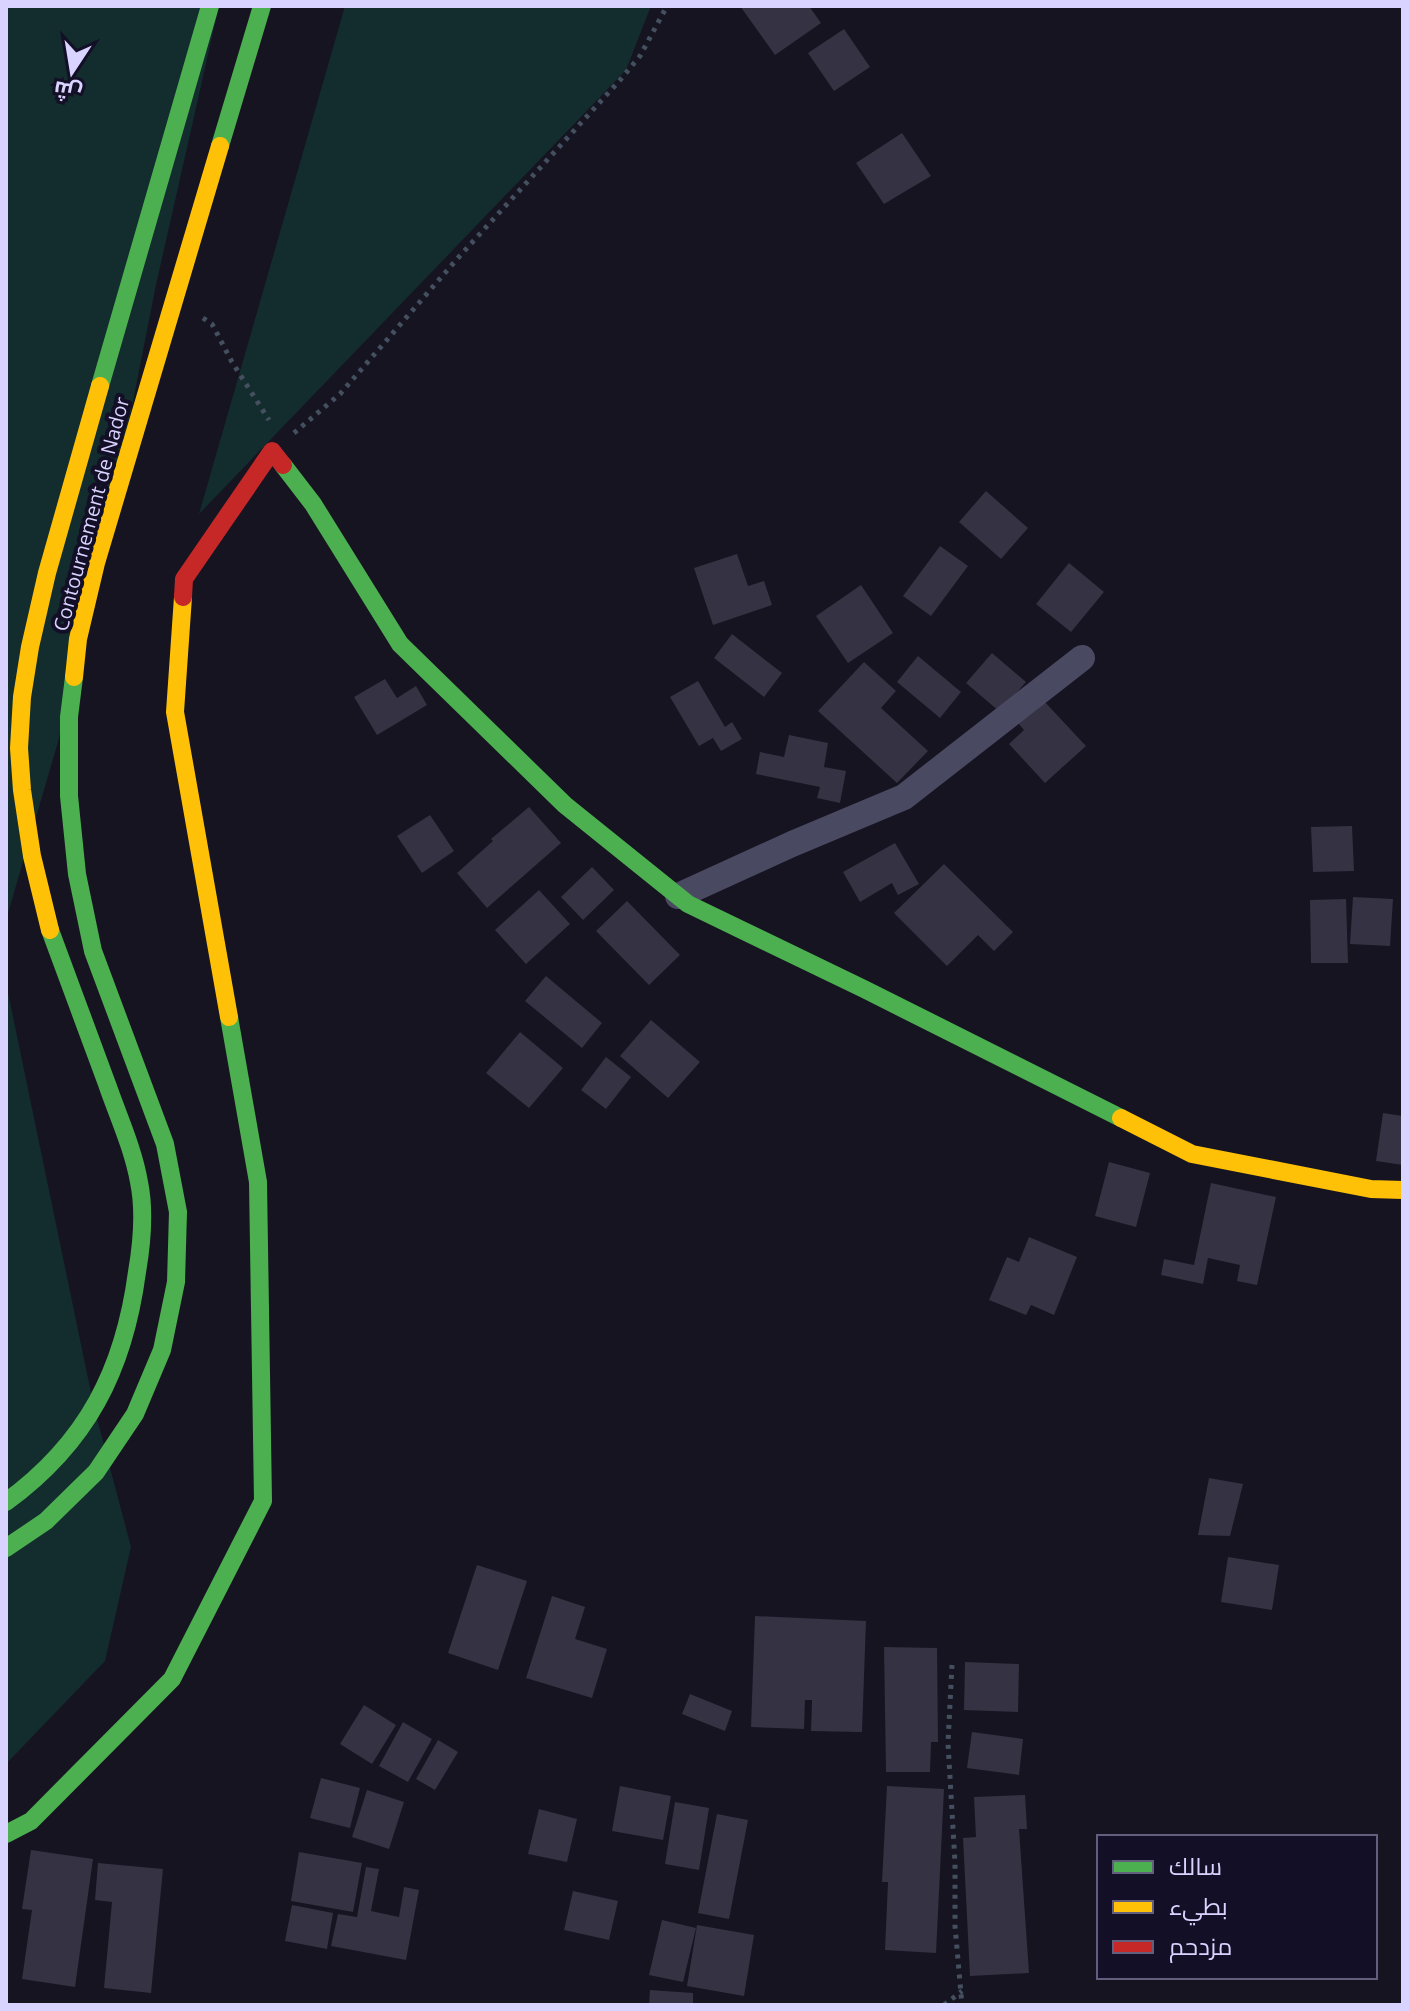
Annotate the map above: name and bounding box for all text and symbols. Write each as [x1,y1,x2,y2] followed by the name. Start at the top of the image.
[32,32,112,112] north arrow
[51,75,85,110] text: ش
[47,394,135,634] street label: Contournement de Nador
[1097,1835,1377,1979] legend
[1169,1849,1222,1882] text: سالك
[1169,1889,1228,1926] text: بطيء
[1169,1929,1232,1963] text: مزدحم

